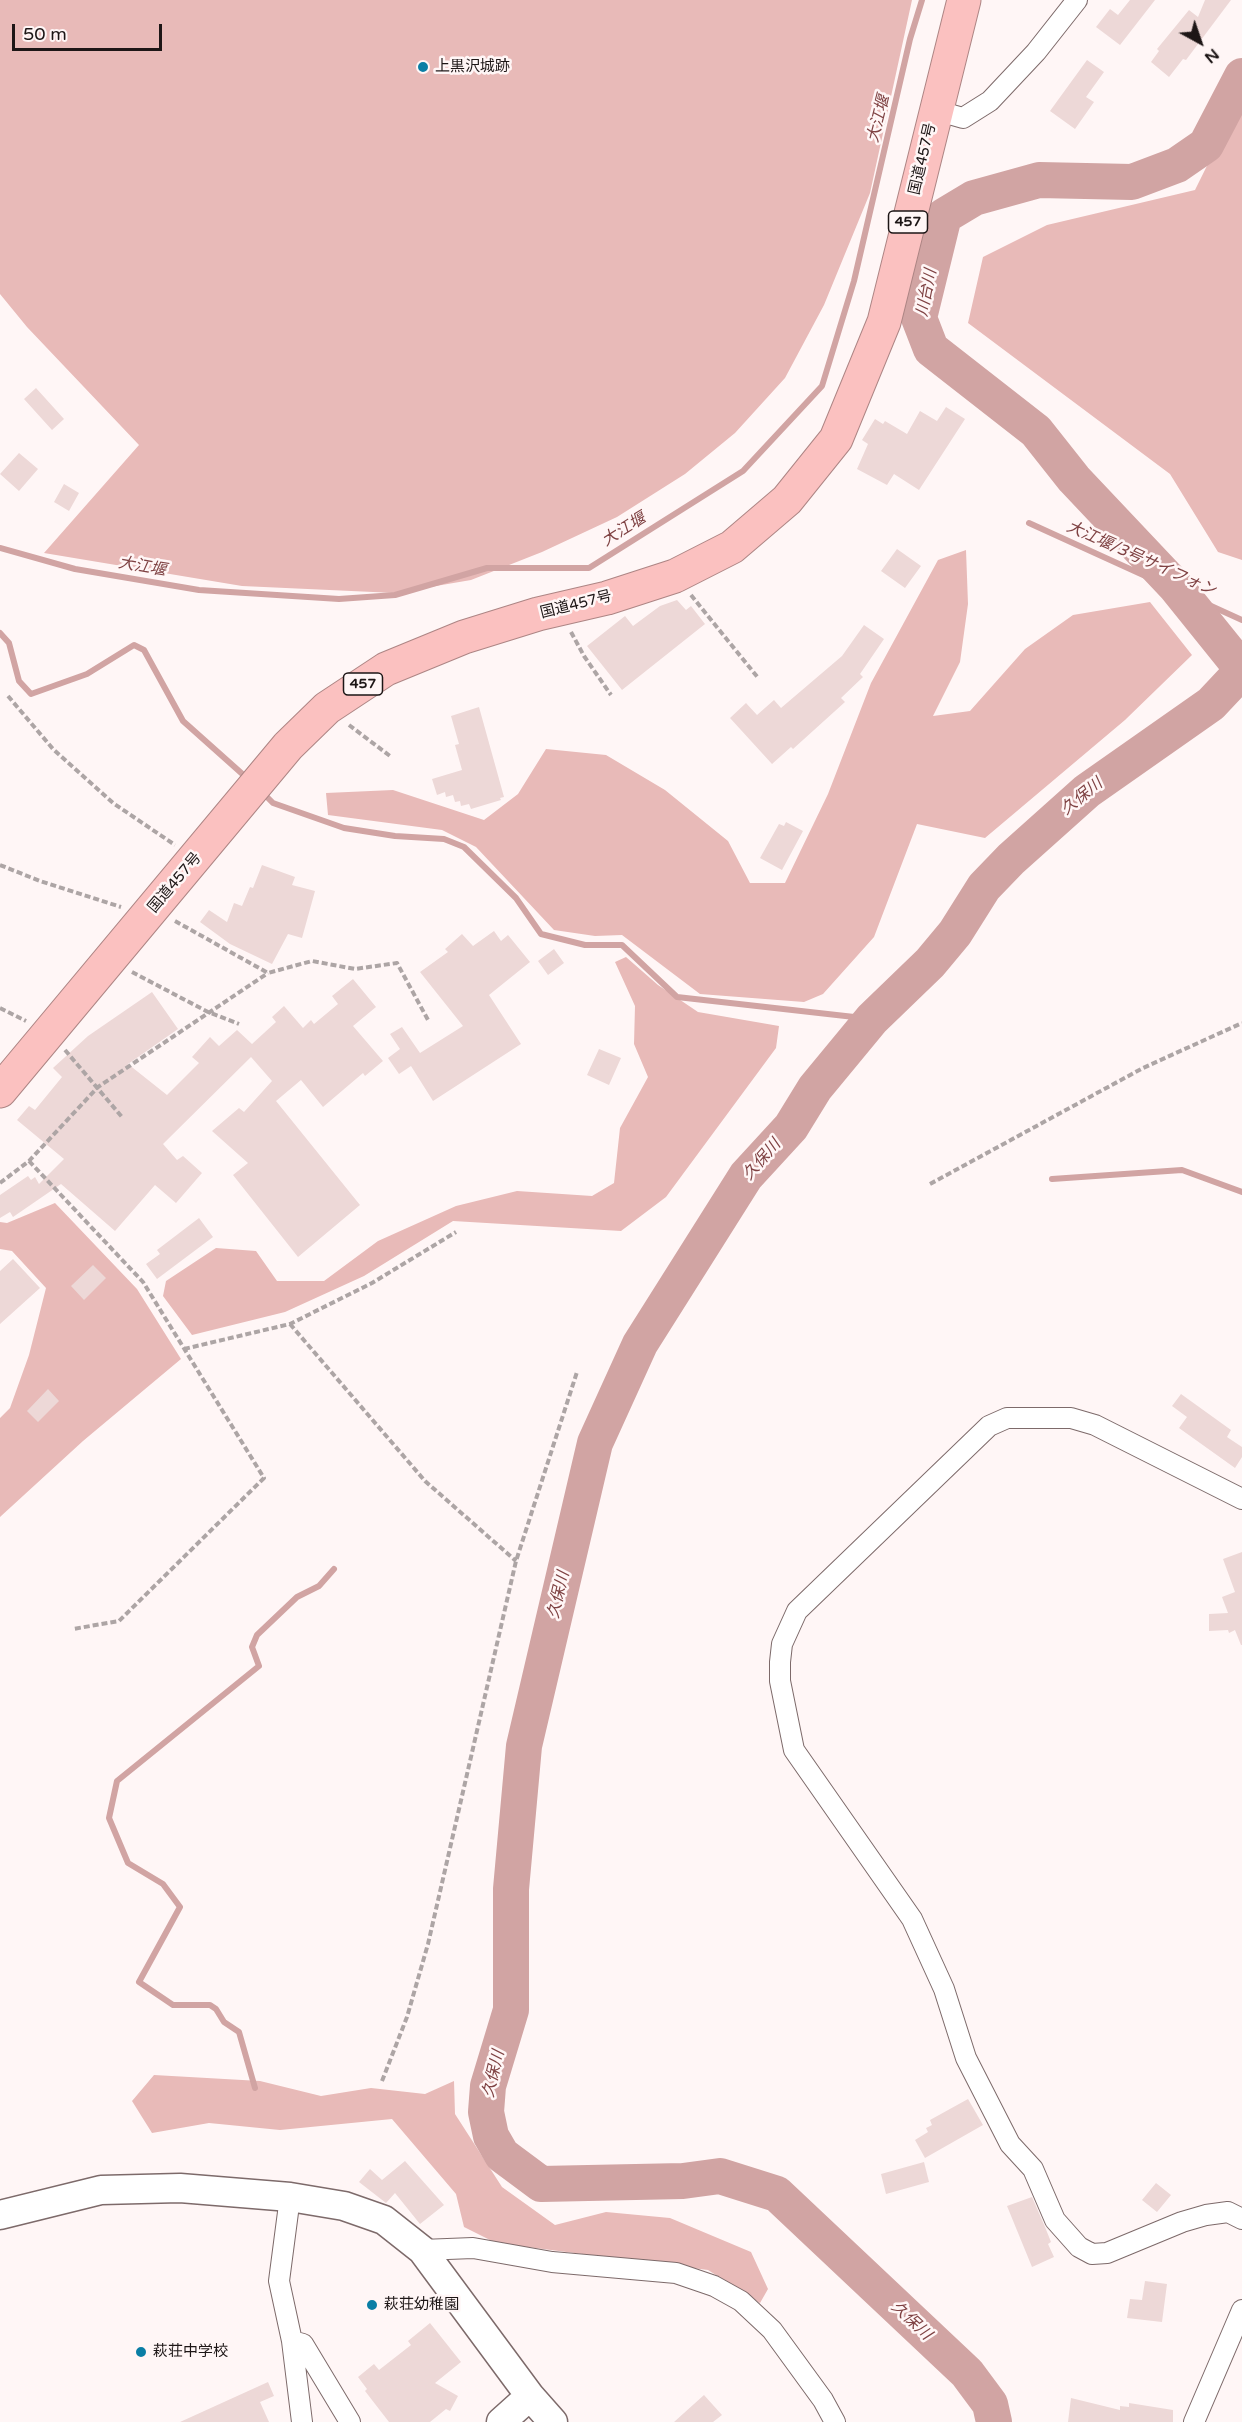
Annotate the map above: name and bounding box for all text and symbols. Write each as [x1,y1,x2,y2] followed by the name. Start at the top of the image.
[15,12,165,50] scale bar
[1170,12,1230,72] north arrow
[23,23,67,45] text: 50 m
[1200,44,1223,68] text: N
[435,58,510,76] place label: 上黒沢城跡
[416,60,430,74] marker: 上黒沢城跡
[864,93,894,145] water label: 大江堰
[906,121,940,197] street label: 国道457号
[888,211,928,233] road number: 457
[913,268,941,318] water label: 川台川
[599,509,649,551] water label: 大江堰
[1063,517,1219,601] water label: 大江堰/3号サイフォン
[117,553,167,581] water label: 大江堰
[538,587,614,623] street label: 国道457号
[344,673,382,695] road number: 457
[1057,774,1107,820] water label: 久保川
[145,849,205,917] street label: 国道457号
[739,1136,785,1184] water label: 久保川
[544,1569,574,1621] water label: 久保川
[479,2048,509,2100] water label: 久保川
[384,2296,459,2314] place label: 萩荘幼稚園
[365,2298,379,2312] marker: 萩荘幼稚園
[887,2298,935,2344] water label: 久保川
[153,2343,228,2361] place label: 萩荘中学校
[134,2345,148,2359] marker: 萩荘中学校

